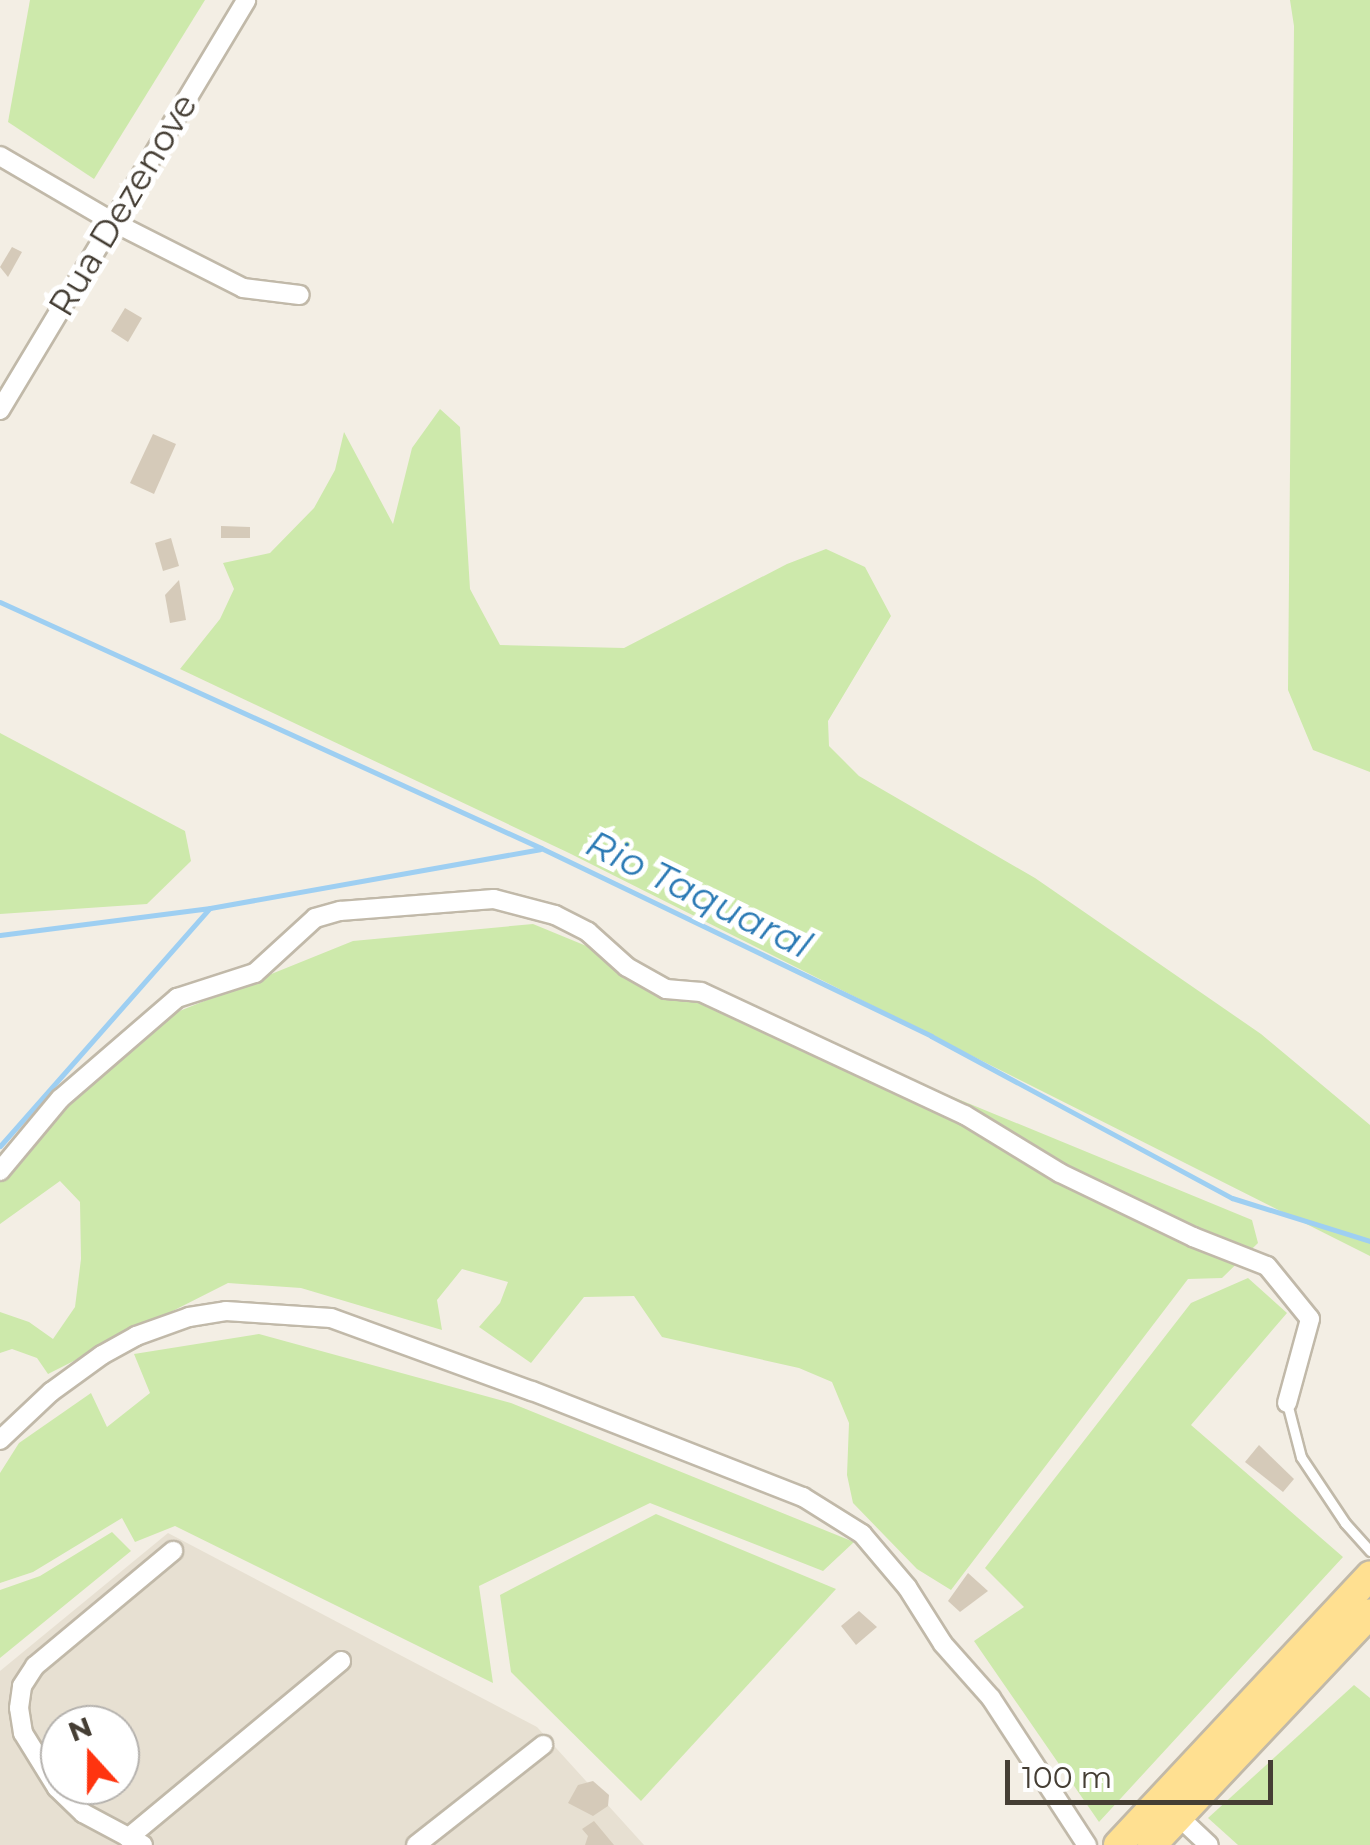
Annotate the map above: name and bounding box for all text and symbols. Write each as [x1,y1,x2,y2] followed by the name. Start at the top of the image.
[40,86,206,324] street label: Rua Dezenove
[579,820,819,968] water label: Rio Taquaral
[40,1705,140,1805] north arrow
[63,1709,97,1749] text: N
[1010,1740,1278,1802] scale bar
[1022,1759,1112,1796] text: 100 m

